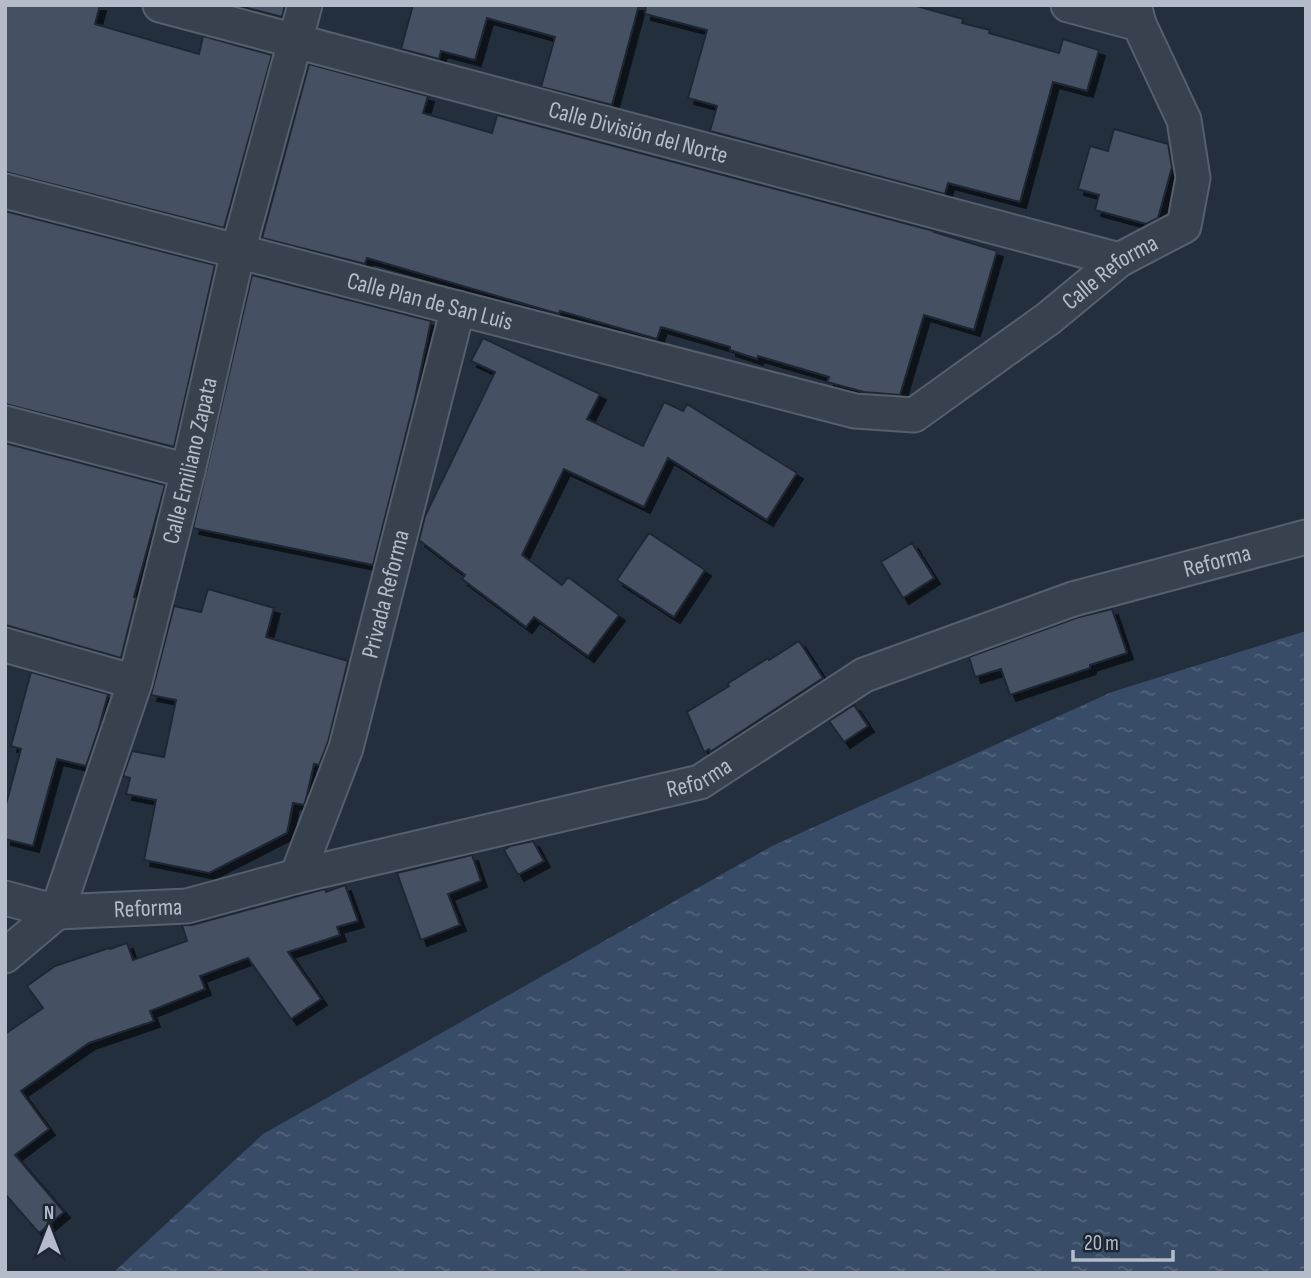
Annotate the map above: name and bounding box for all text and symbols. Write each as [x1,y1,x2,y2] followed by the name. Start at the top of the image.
[545,95,731,170] street label: Calle División del Norte
[1056,228,1163,316] street label: Calle Reforma
[344,266,516,337] street label: Calle Plan de San Luis
[156,375,224,547] street label: Calle Emiliano Zapata
[355,527,416,661] street label: Privada Reforma
[1180,538,1254,584] street label: Reforma
[664,751,737,804] street label: Reforma
[113,892,183,924] street label: Reforma
[14,1194,84,1264] north arrow
[44,1202,54,1225] text: N
[1073,1218,1173,1262] scale bar
[1084,1231,1119,1256] text: 20 m

